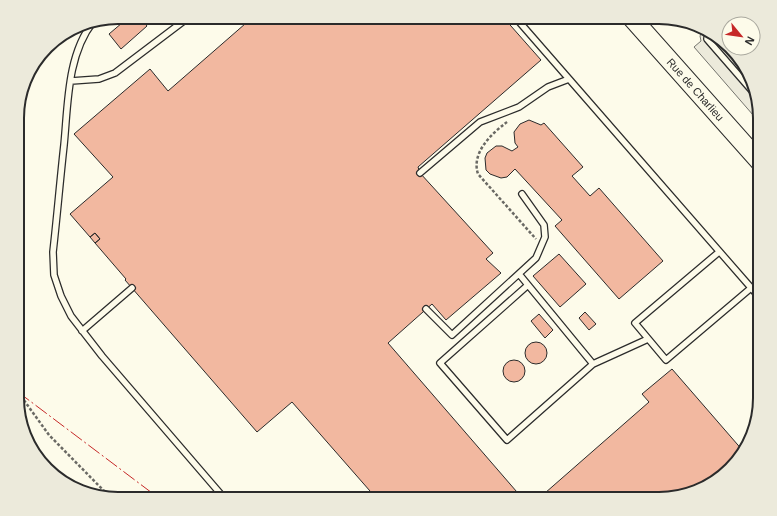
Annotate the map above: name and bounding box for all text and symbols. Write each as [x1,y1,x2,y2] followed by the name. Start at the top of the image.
[721,16,761,56] north arrow
[743,34,757,47] text: N
[665,56,726,123] street label: Rue de Charlieu

